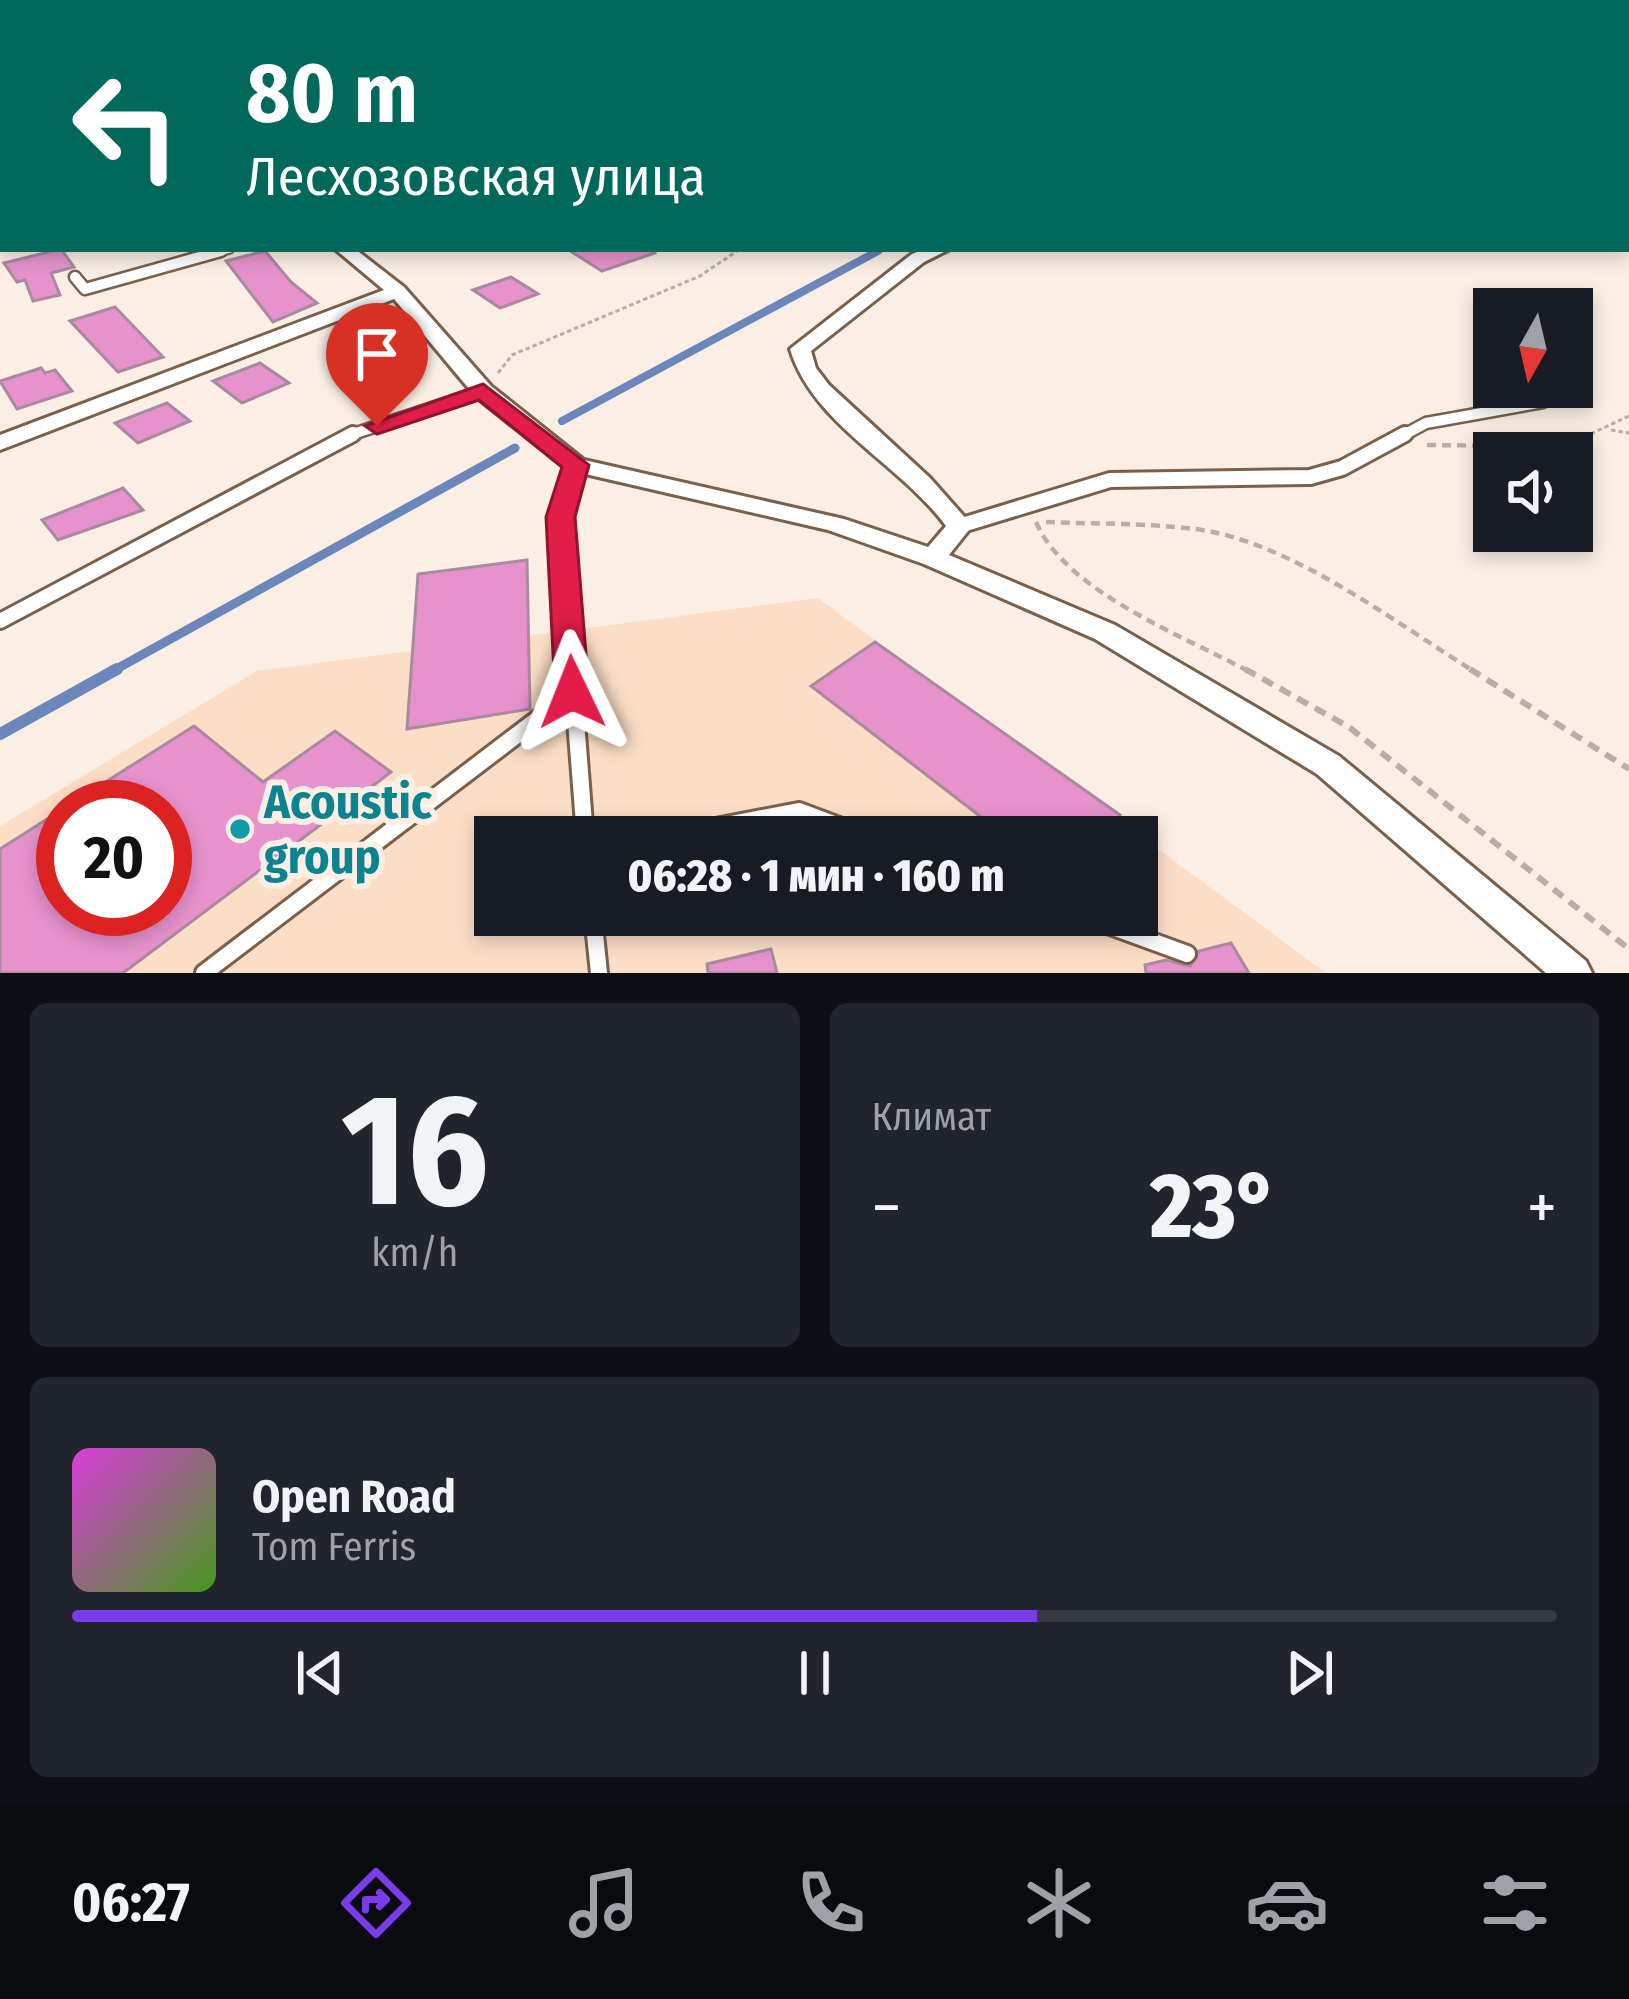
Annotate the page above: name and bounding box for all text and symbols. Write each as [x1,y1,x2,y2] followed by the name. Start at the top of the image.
[246,43,418,144] text: 80 m
[48,48,204,204] icon: left
[246,145,706,209] text: Лесхозовская улица
[1473,288,1593,408] north arrow
[1473,288,1593,552] map controls
[326,303,428,426] pin
[344,321,410,387] icon: arrive
[1473,432,1593,552] button: sound
[509,629,635,755] position arrow
[263,773,432,886] place label: Acoustic group
[36,780,192,936] speed limit sign: 20
[227,816,253,842] marker: Acoustic group
[628,849,1004,903] text: 06:28 · 1 мин · 160 m
[341,1058,489,1245] text: 16
[872,1094,991,1140] text: Климат
[1150,1153,1278,1261] text: 23°
[872,1168,901,1247] text: −
[1527,1168,1557,1247] text: +
[371,1230,458,1276] text: km/h
[252,1470,456,1524] text: Open Road
[252,1524,416,1570] text: Tom Ferris
[287,1640,353,1706] icon: previous
[782,1640,848,1706] icon: pause
[1277,1640,1343,1706] icon: next
[334,1861,418,1945] icon: directions
[562,1861,646,1945] icon: music
[789,1861,873,1945] icon: phone
[1017,1861,1101,1945] icon: climate
[1245,1861,1329,1945] icon: car
[1473,1861,1557,1945] icon: filters
[72,1871,190,1935] text: 06:27

